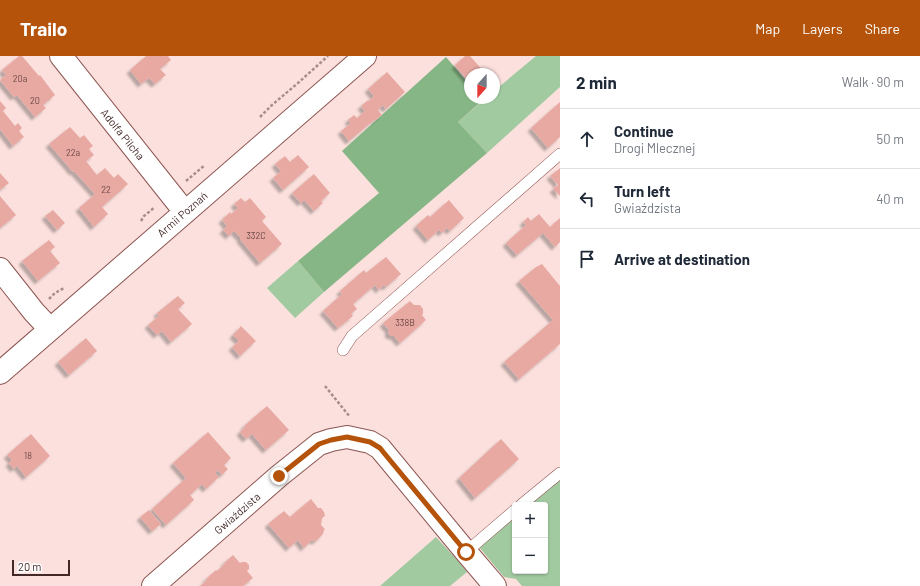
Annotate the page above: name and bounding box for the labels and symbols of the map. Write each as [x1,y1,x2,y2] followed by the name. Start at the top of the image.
[464,68,500,104] north arrow
[13,73,27,84] house number: 20a
[30,95,40,106] house number: 20
[99,106,147,162] street label: Adolfa Pilcha
[66,147,80,158] house number: 22a
[101,184,111,195] house number: 22
[154,189,210,239] street label: Armii Poznań
[246,230,266,241] house number: 332C
[395,317,415,328] house number: 338B
[24,450,32,461] house number: 18
[270,467,288,485] route end
[211,490,263,536] street label: Gwiaździsta
[457,543,475,561] route start
[12,558,70,577] scale bar

